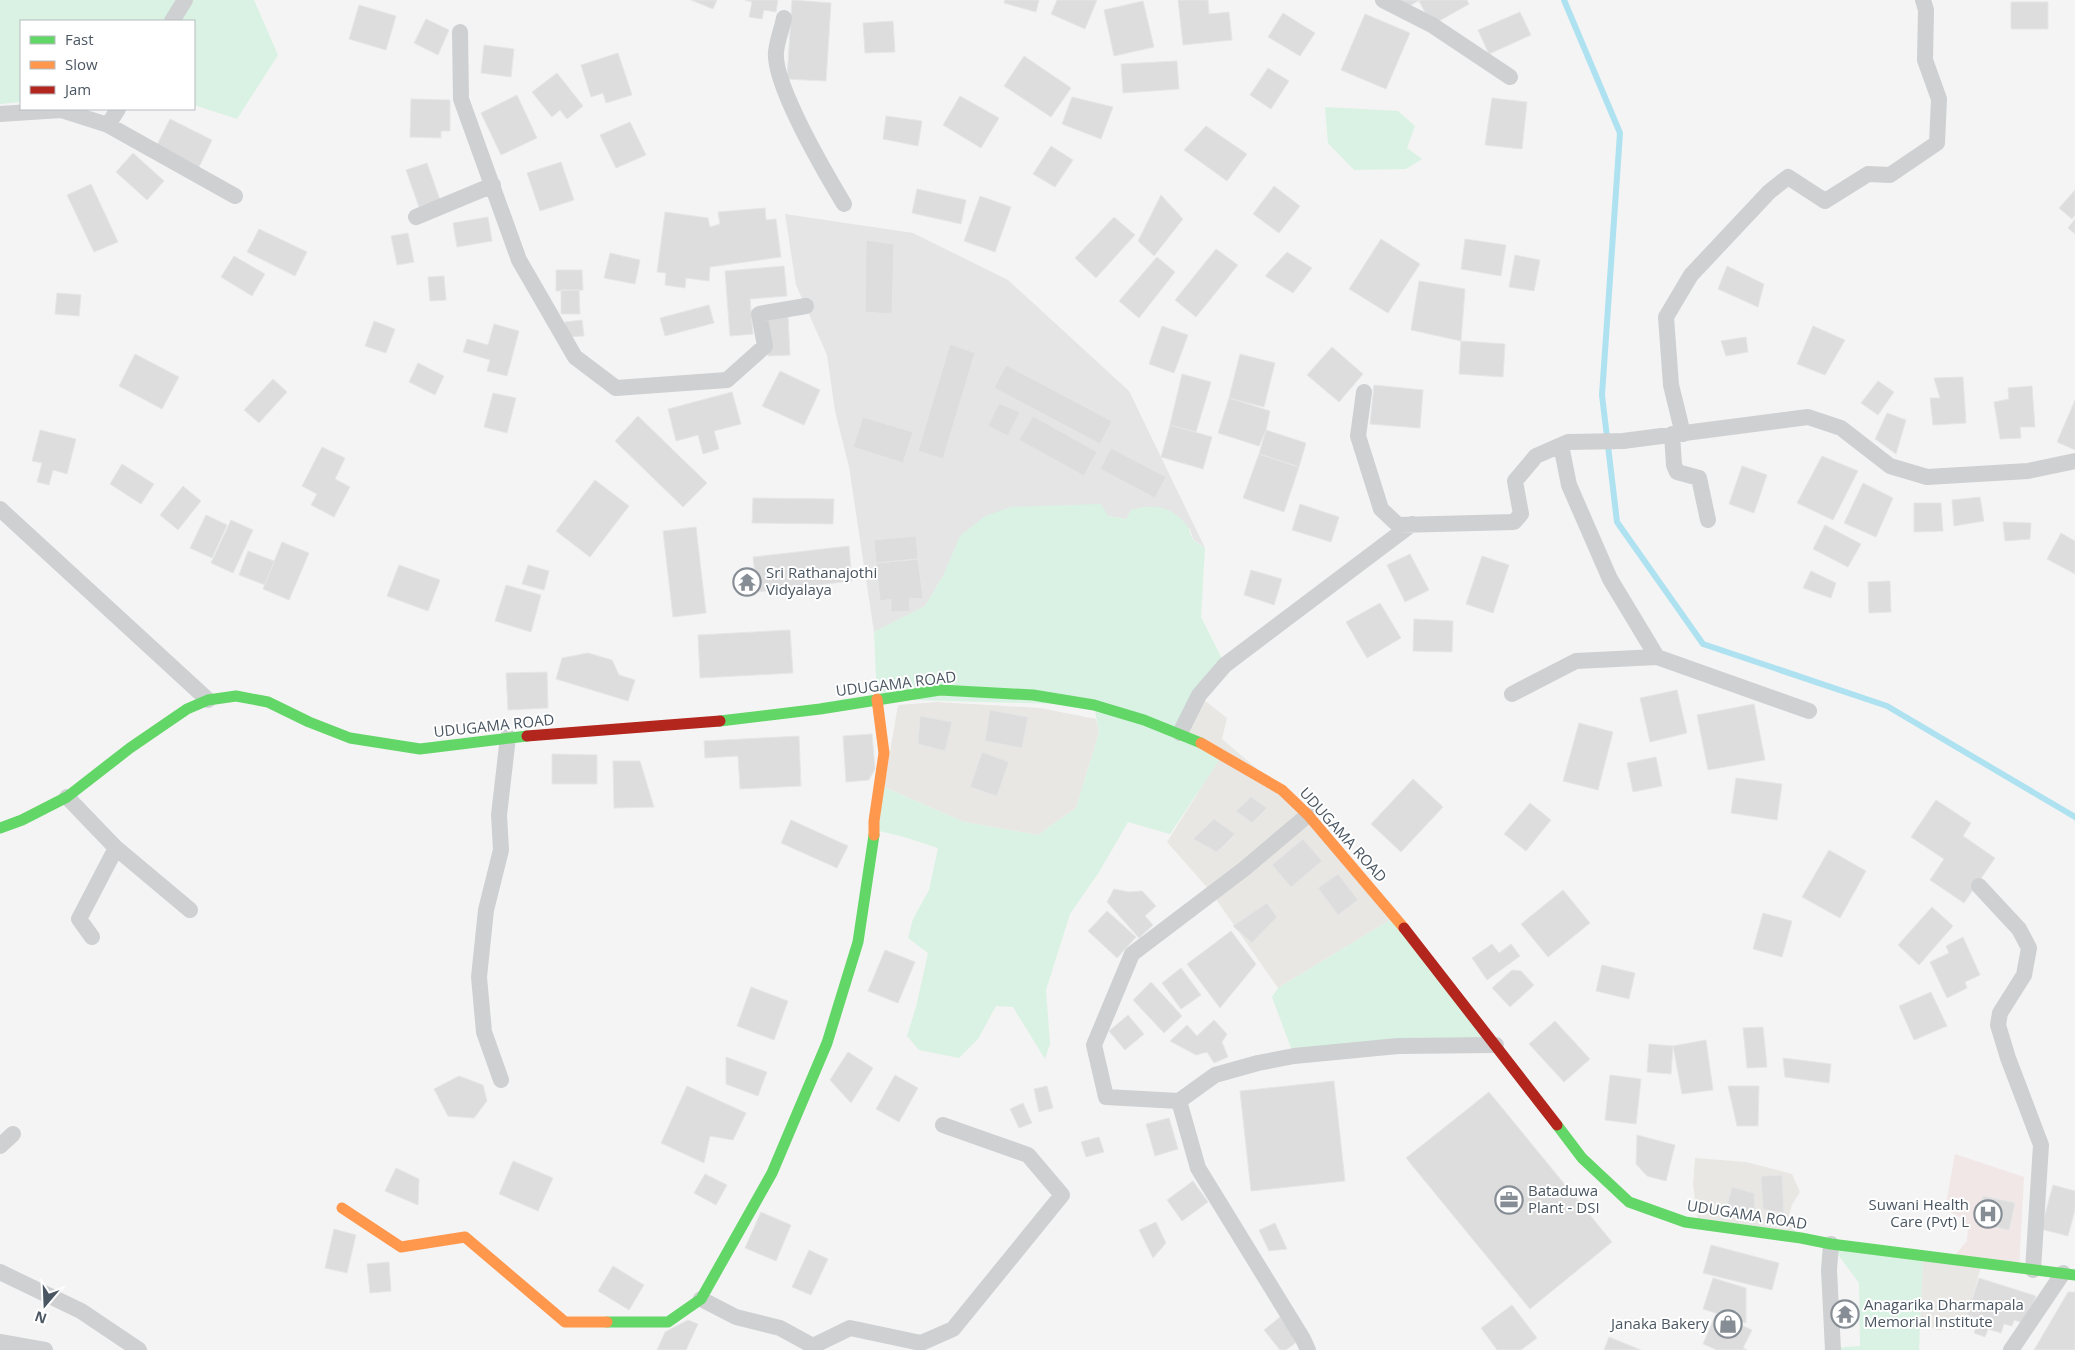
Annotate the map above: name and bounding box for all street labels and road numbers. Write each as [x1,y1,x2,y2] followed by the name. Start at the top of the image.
[834,666,957,700] street label: UDUGAMA ROAD
[433,709,555,741] street label: UDUGAMA ROAD
[1296,783,1392,886] street label: UDUGAMA ROAD
[1686,1195,1809,1233] street label: UDUGAMA ROAD

